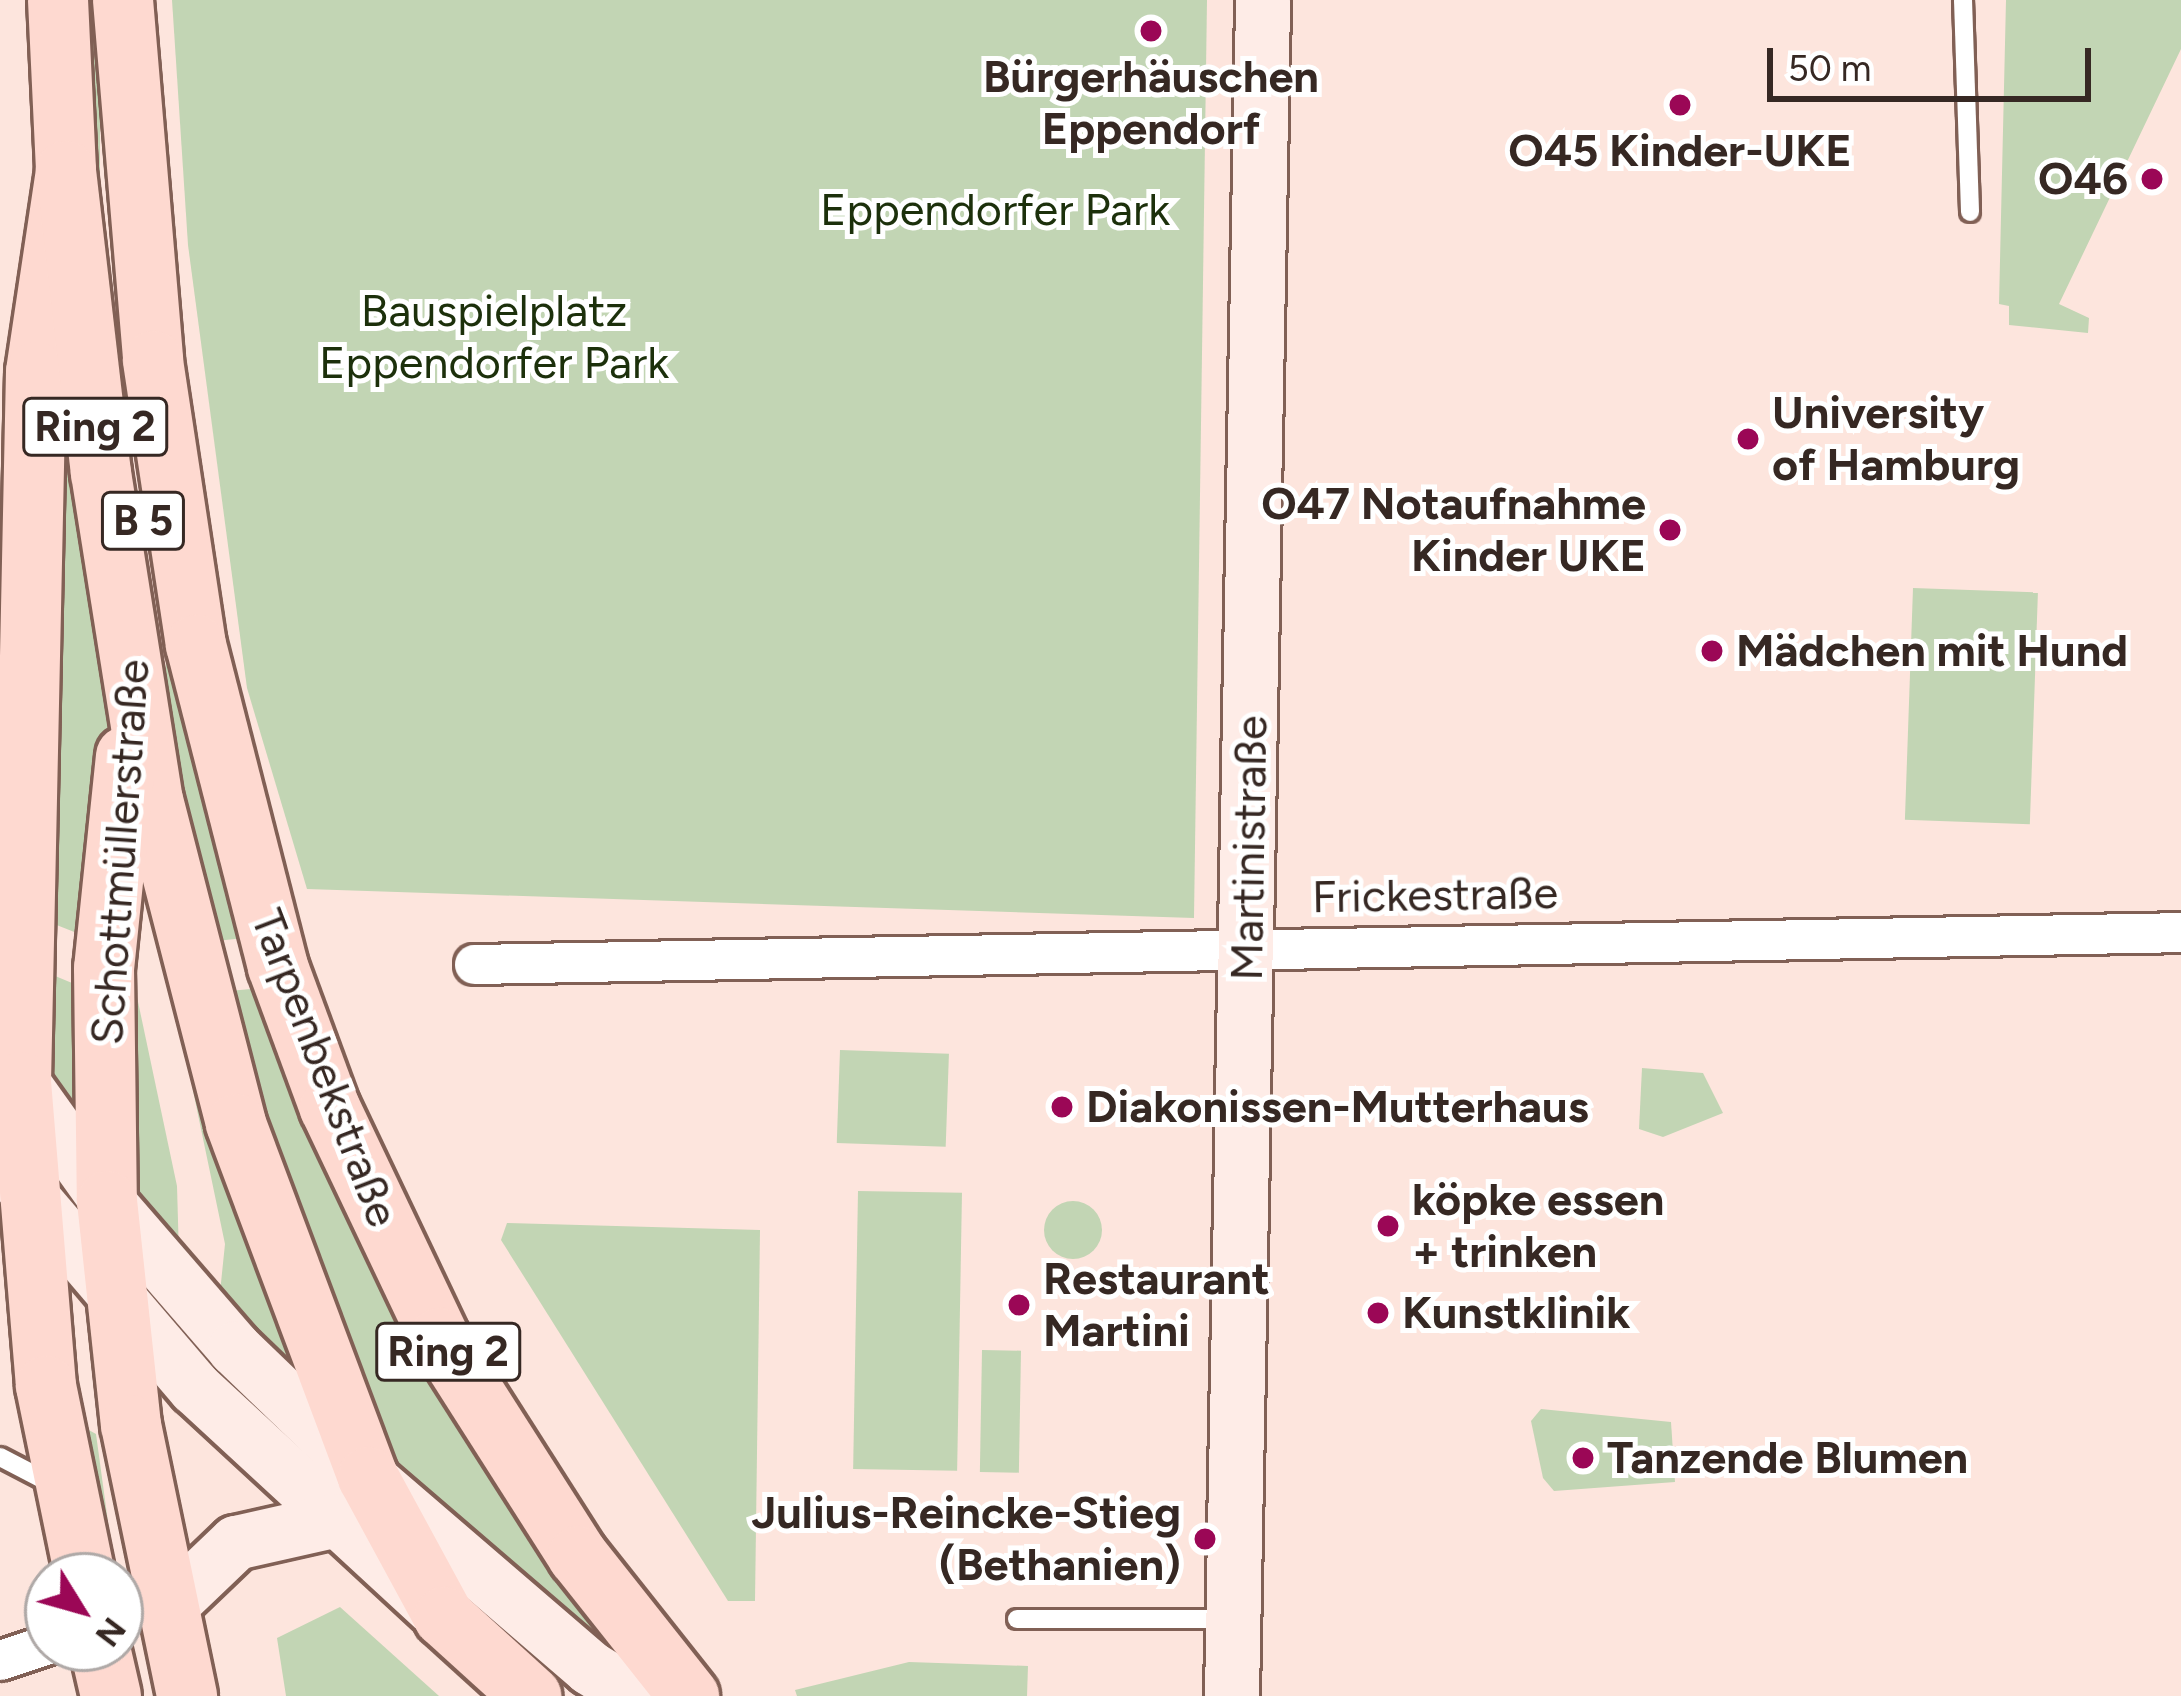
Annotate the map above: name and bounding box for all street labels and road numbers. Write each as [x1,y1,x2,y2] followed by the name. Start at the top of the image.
[20,391,170,463] road number: Ring 2
[98,485,188,557] road number: B 5
[80,657,160,1047] street label: Schottmüllerstraße
[1220,715,1278,981] street label: Martinistraße
[1312,866,1558,924] street label: Frickestraße
[240,902,410,1234] street label: Tarpenbekstraße
[373,1316,523,1388] road number: Ring 2

